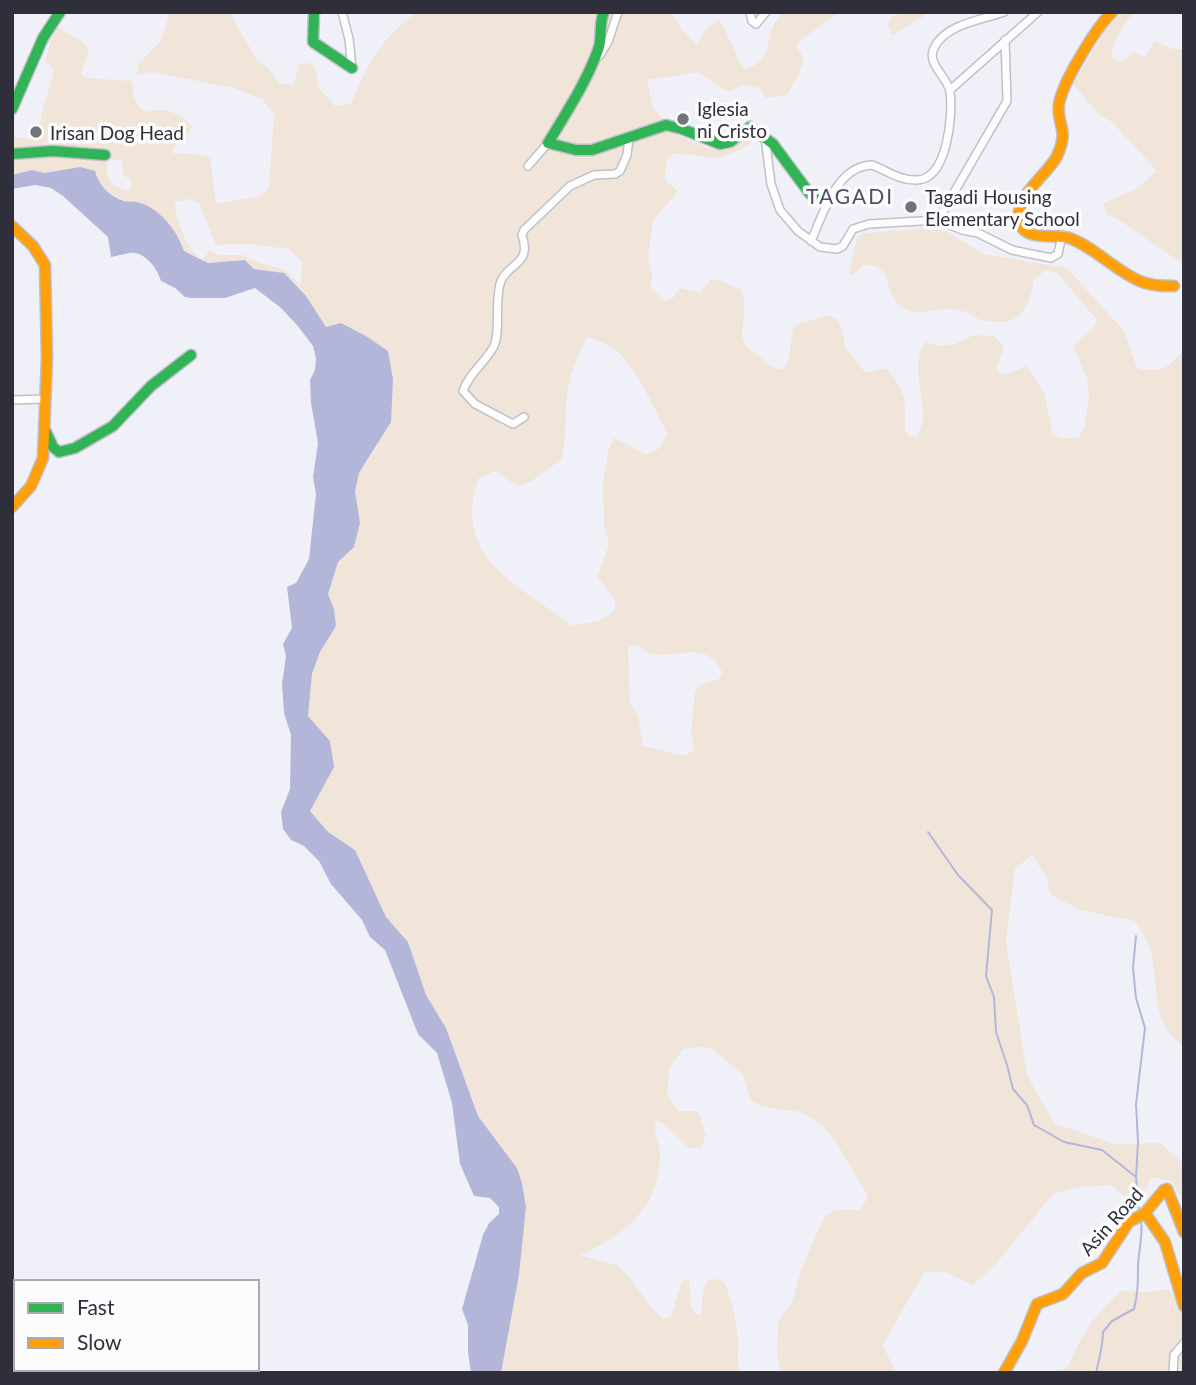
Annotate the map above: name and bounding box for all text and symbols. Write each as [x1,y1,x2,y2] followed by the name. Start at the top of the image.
[697,97,767,142] place label: Iglesia ni Cristo
[675,111,691,127] marker: Iglesia ni Cristo
[50,121,184,144] place label: Irisan Dog Head
[28,124,44,140] marker: Irisan Dog Head
[806,183,894,208] district label: TAGADI
[925,185,1080,230] place label: Tagadi Housing Elementary School
[903,199,919,215] marker: Tagadi Housing Elementary School
[1075,1182,1147,1260] street label: Asin Road
[14,1280,259,1371] legend
[77,1294,115,1319] text: Fast
[77,1329,122,1354] text: Slow

